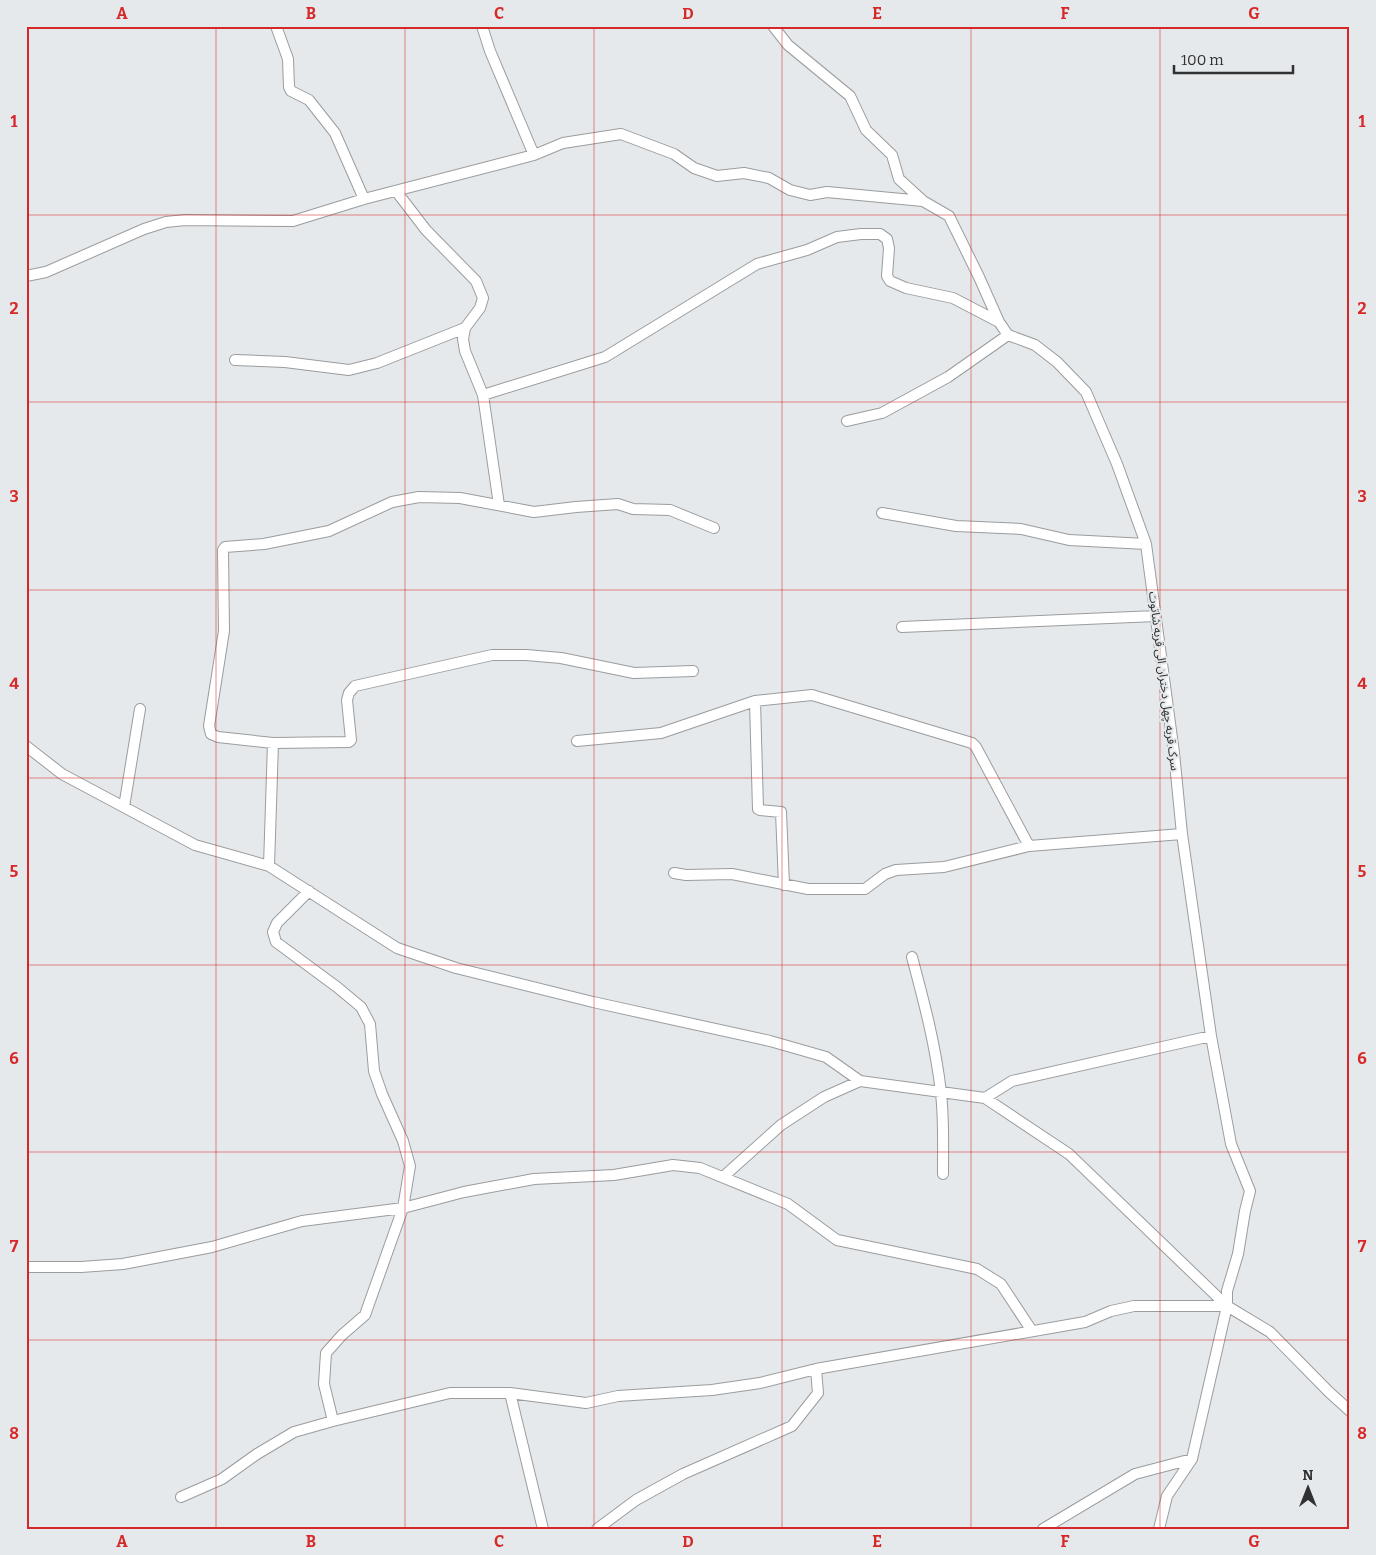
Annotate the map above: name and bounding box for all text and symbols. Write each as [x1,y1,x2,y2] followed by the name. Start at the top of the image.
[116,4,128,23] text: A
[306,4,316,23] text: B
[494,4,504,23] text: C
[682,4,694,23] text: D
[872,4,882,23] text: E
[1061,4,1070,23] text: F
[1248,4,1260,23] text: G
[1174,42,1292,74] scale bar
[1181,51,1224,69] text: 100 m
[11,112,18,131] text: 1
[1359,112,1366,131] text: 1
[9,299,19,318] text: 2
[1357,299,1367,318] text: 2
[9,487,19,506] text: 3
[1357,487,1367,506] text: 3
[1145,591,1182,772] street label: سرک قریه چهل دختران الی قریه شاتوت
[9,674,19,693] text: 4
[1357,674,1367,693] text: 4
[10,862,19,881] text: 5
[1358,862,1367,881] text: 5
[9,1049,19,1068] text: 6
[1357,1049,1367,1068] text: 6
[10,1237,19,1256] text: 7
[1358,1237,1367,1256] text: 7
[9,1424,19,1443] text: 8
[1357,1424,1367,1443] text: 8
[1284,1462,1334,1512] north arrow
[1303,1467,1314,1484] text: N
[116,1532,128,1551] text: A
[306,1532,316,1551] text: B
[494,1532,504,1551] text: C
[682,1532,694,1551] text: D
[872,1532,882,1551] text: E
[1061,1532,1070,1551] text: F
[1248,1532,1260,1551] text: G

